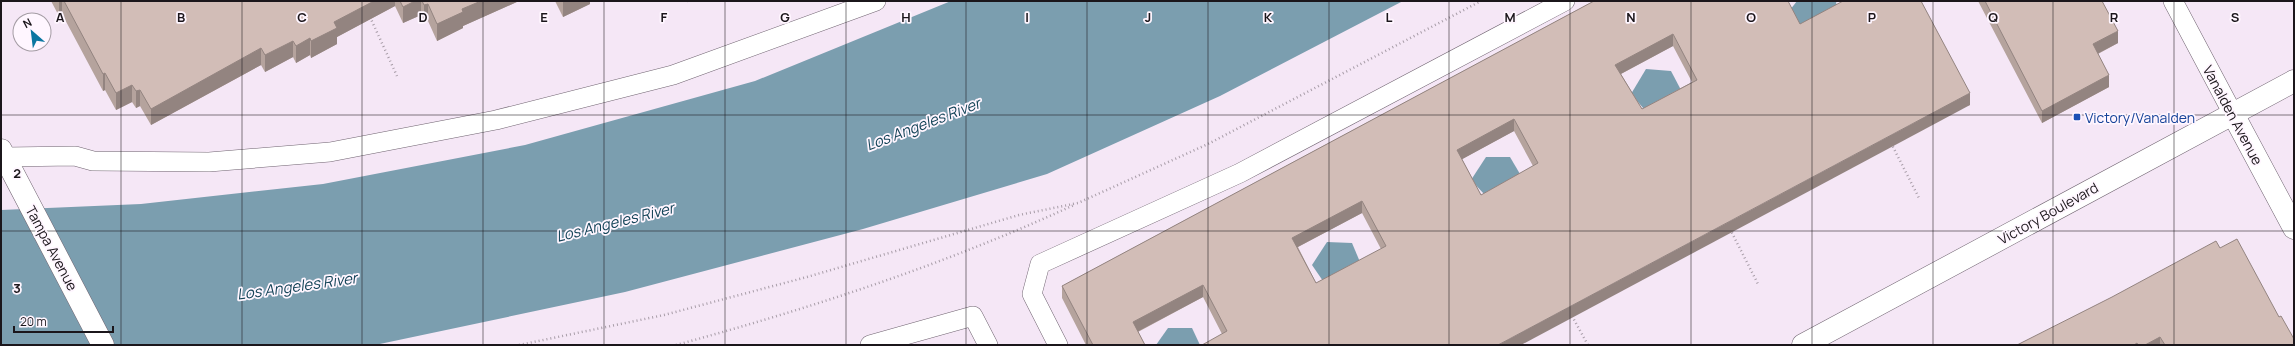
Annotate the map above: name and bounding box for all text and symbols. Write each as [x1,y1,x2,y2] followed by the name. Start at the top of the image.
[56,8,65,26] text: A
[177,8,185,26] text: B
[297,8,307,26] text: C
[418,8,428,26] text: D
[540,8,548,26] text: E
[661,8,668,26] text: F
[780,8,790,26] text: G
[901,8,911,26] text: H
[1025,8,1029,26] text: I
[1145,8,1151,26] text: J
[1264,8,1273,26] text: K
[1386,8,1393,26] text: L
[1504,8,1516,26] text: M
[1626,8,1636,26] text: N
[1746,8,1756,26] text: O
[1868,8,1876,26] text: P
[1988,8,1998,26] text: Q
[2110,8,2119,26] text: R
[2231,8,2240,26] text: S
[12,12,52,52] north arrow
[20,14,34,31] text: N
[2199,62,2267,168] street label: Vanalden Avenue
[863,92,986,155] water label: Los Angeles River
[2085,108,2195,127] place label: Victory/Vanalden
[2072,112,2082,122] marker: Victory/Vanalden
[13,164,21,182] text: 2
[1994,178,2102,248] street label: Victory Boulevard
[554,197,679,247] water label: Los Angeles River
[22,202,82,294] street label: Tampa Avenue
[236,267,361,305] water label: Los Angeles River
[13,279,21,297] text: 3
[14,308,113,334] scale bar
[20,313,47,330] text: 20 m

